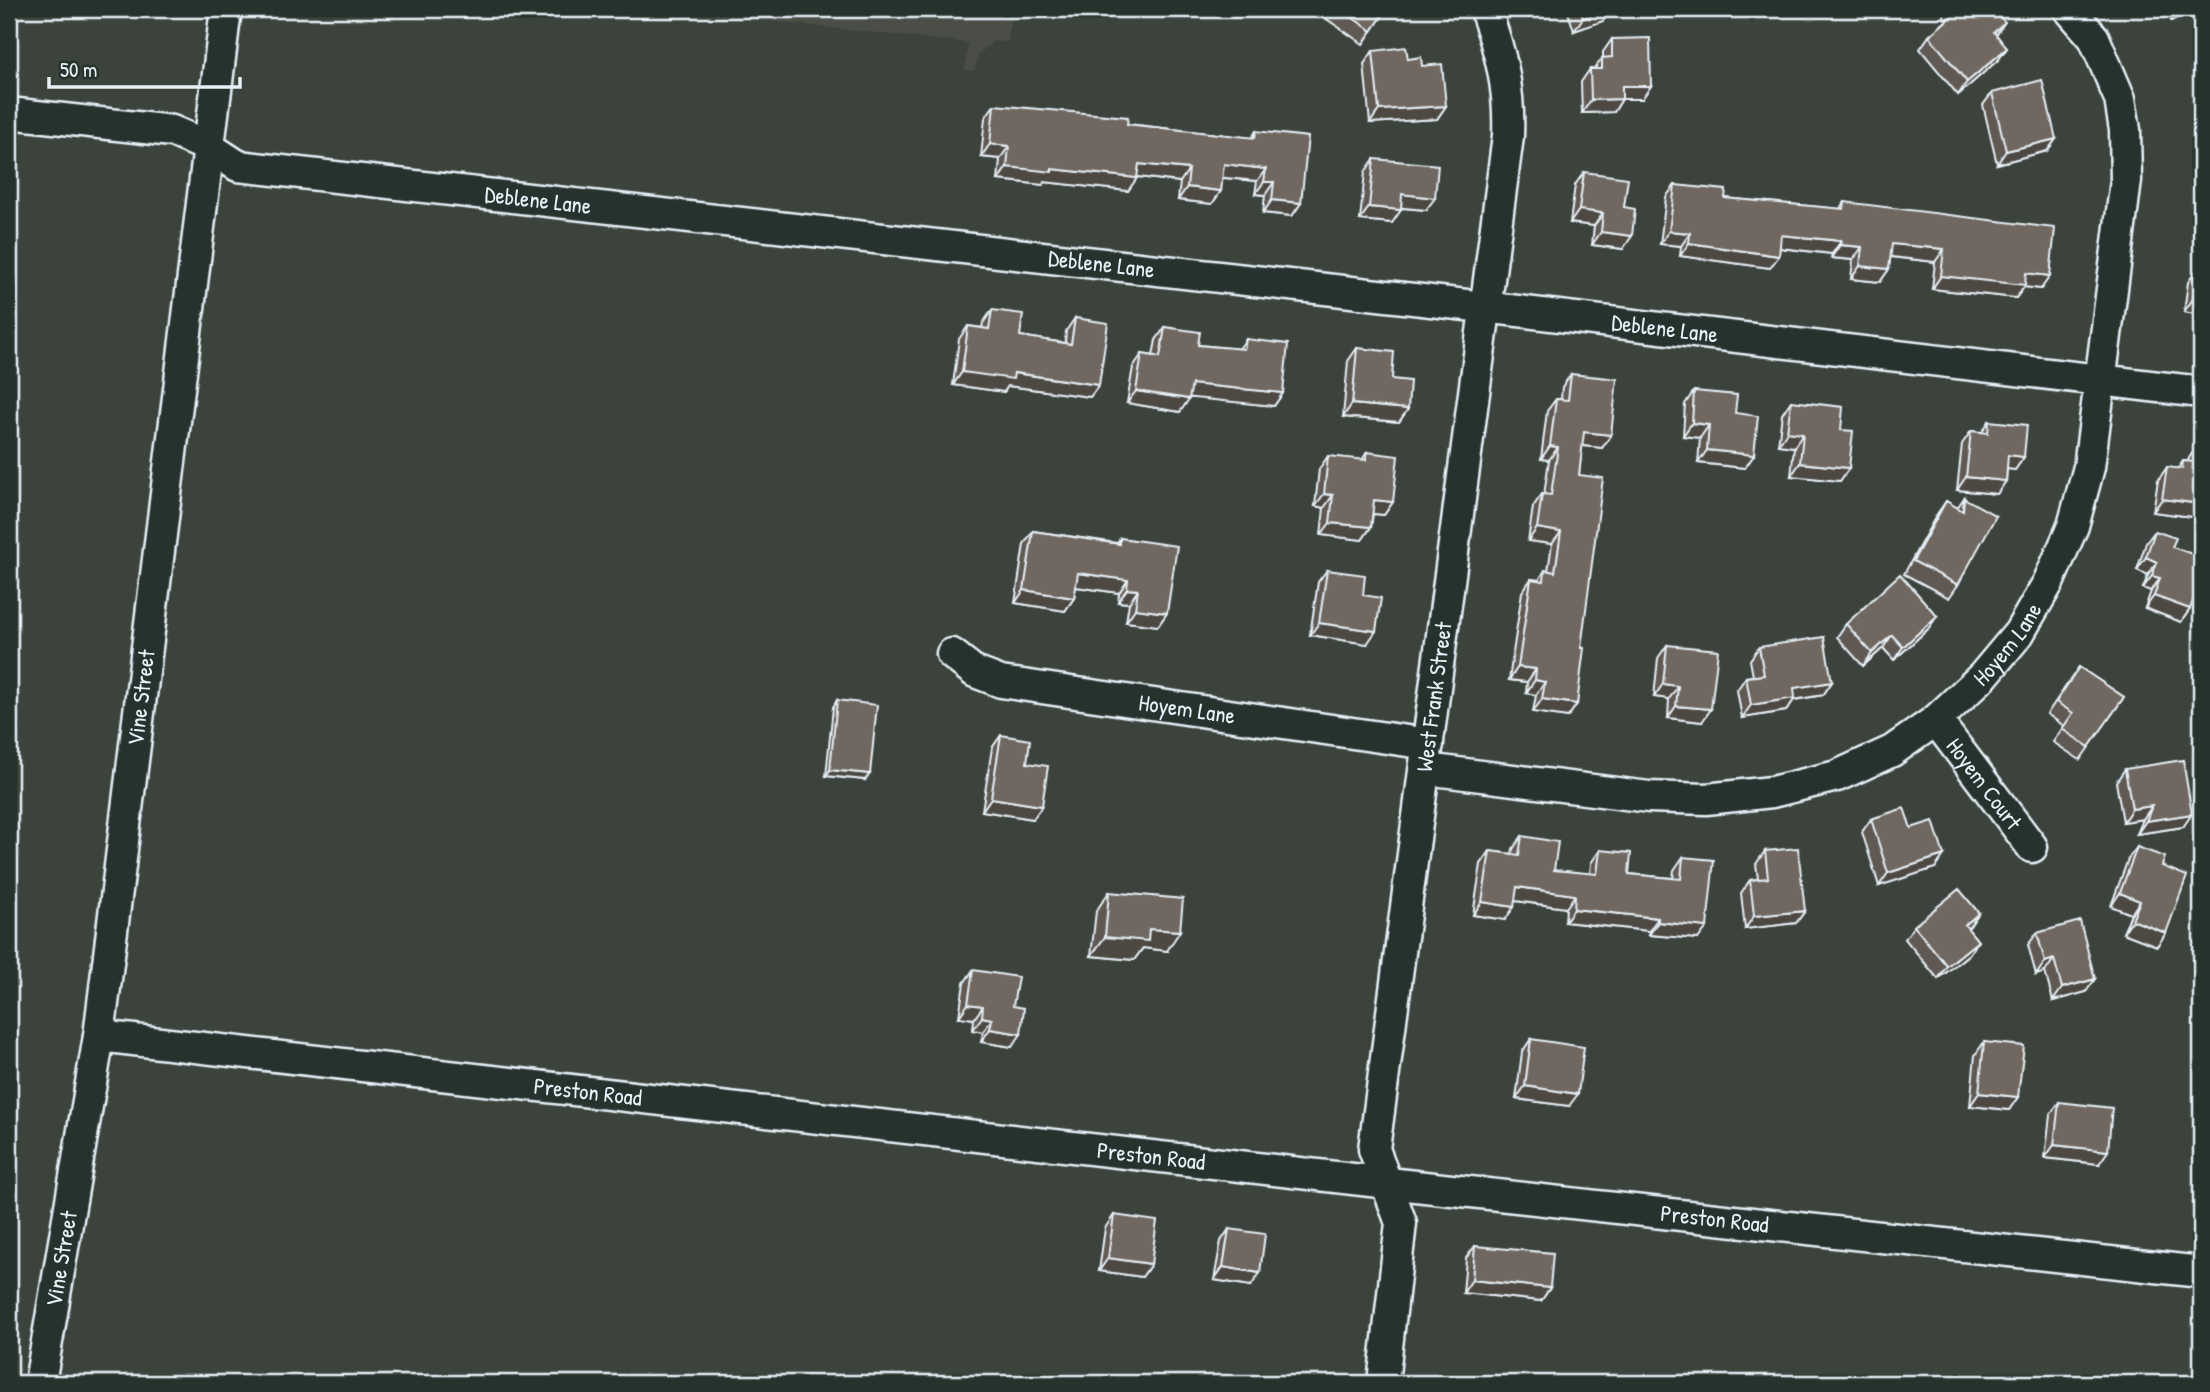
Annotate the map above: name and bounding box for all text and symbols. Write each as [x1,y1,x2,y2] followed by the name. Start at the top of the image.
[49,46,240,90] scale bar
[60,55,97,84] text: 50 m
[483,178,593,221] street label: Deblene Lane
[1047,242,1156,285] street label: Deblene Lane
[1610,306,1720,350] street label: Deblene Lane
[1966,597,2048,693] street label: Hoyem Lane
[1408,619,1459,773] street label: West Frank Street
[119,647,162,747] street label: Vine Street
[1137,686,1237,731] street label: Hoyem Lane
[1940,731,2030,837] street label: Hoyem Court
[532,1070,644,1113] street label: Preston Road
[1096,1134,1207,1177] street label: Preston Road
[1659,1197,1770,1240] street label: Preston Road
[37,1207,84,1309] street label: Vine Street

